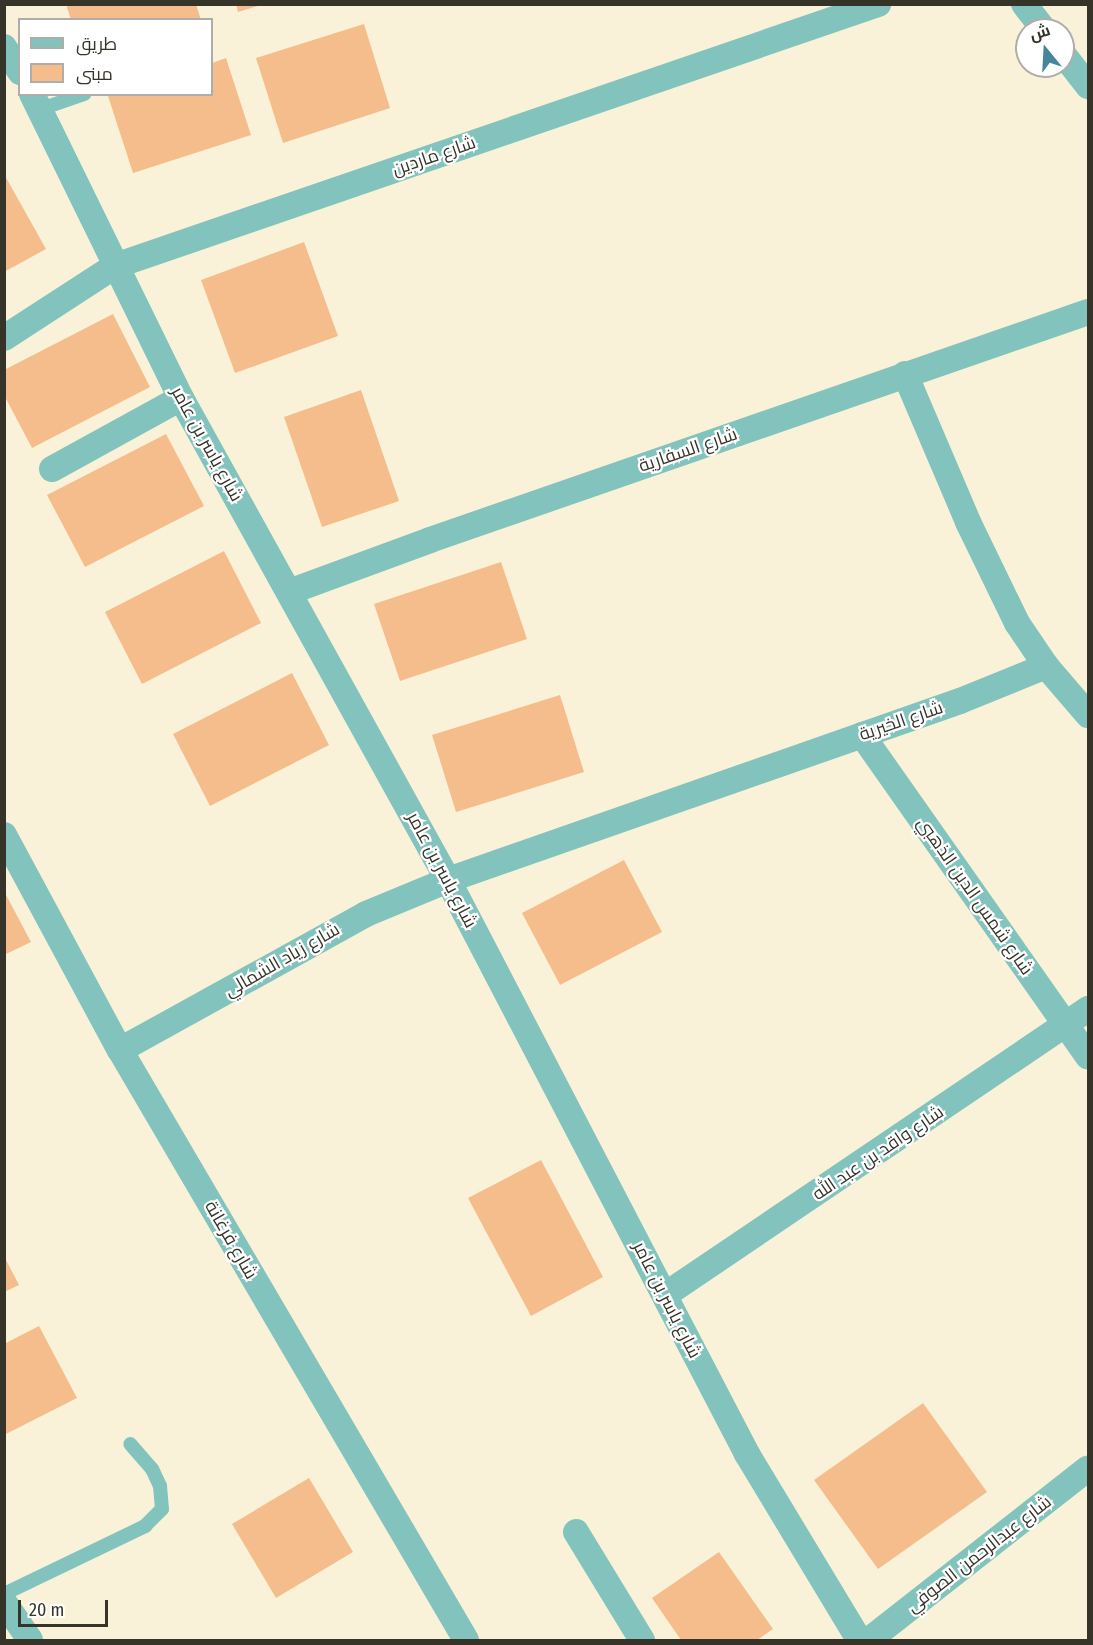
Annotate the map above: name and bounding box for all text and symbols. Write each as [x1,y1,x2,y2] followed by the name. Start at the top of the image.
[18,18,213,96] legend
[1015,18,1075,78] north arrow
[1027,20,1053,45] text: ش
[76,33,117,55] text: طريق
[76,63,113,85] text: مبنى
[389,132,479,180] street label: شارع ماردين
[167,383,247,505] street label: شارع ياسر بن عامر
[636,423,740,477] street label: شارع السفارية
[856,697,946,745] street label: شارع الخيرية
[402,808,482,932] street label: شارع ياسر بن عامر
[912,813,1038,979] street label: شارع شمس الدين الذهبي
[221,918,343,1002] street label: شارع زياد الشمالي
[808,1101,948,1205] street label: شارع واقد بن عبد الله
[200,1197,262,1283] street label: شارع فرغانة
[628,1238,706,1362] street label: شارع ياسر بن عامر
[902,1491,1056,1617] street label: شارع عبدالرحمن الصوفي
[21,1588,111,1626] scale bar
[29,1599,64,1621] text: 20 m

